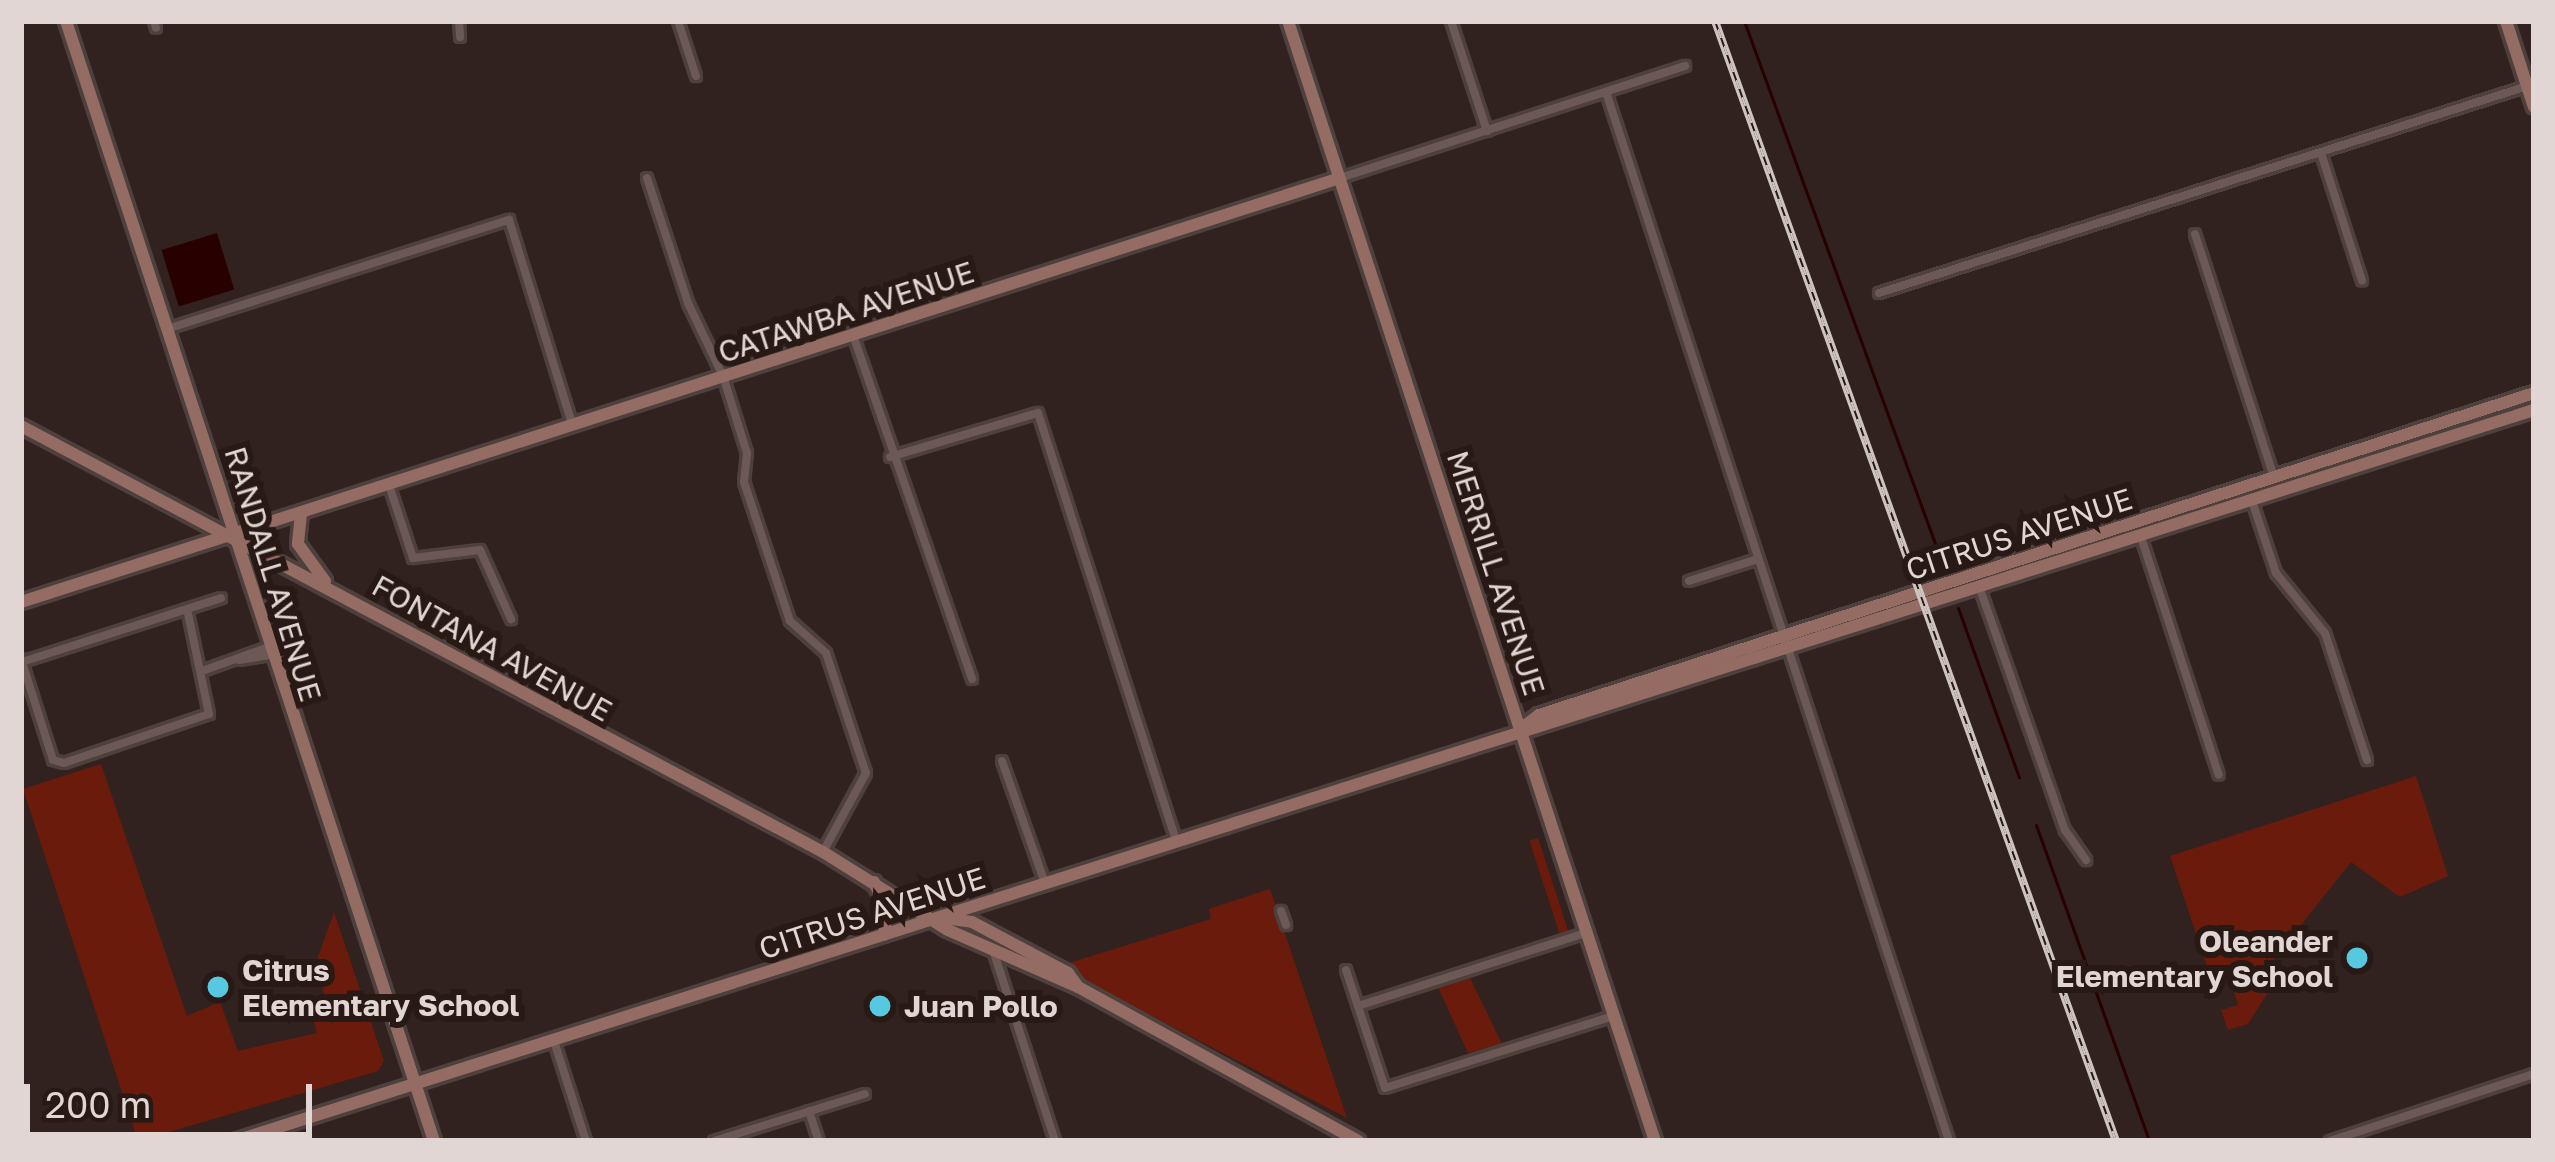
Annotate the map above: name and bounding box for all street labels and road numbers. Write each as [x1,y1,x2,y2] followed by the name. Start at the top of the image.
[714,254,978,370] street label: CATAWBA AVENUE
[217,442,329,706] street label: RANDALL AVENUE
[1440,446,1552,700] street label: MERRILL AVENUE
[1901,480,2137,588] street label: CITRUS AVENUE
[366,567,618,729] street label: FONTANA AVENUE
[754,859,990,967] street label: CITRUS AVENUE

